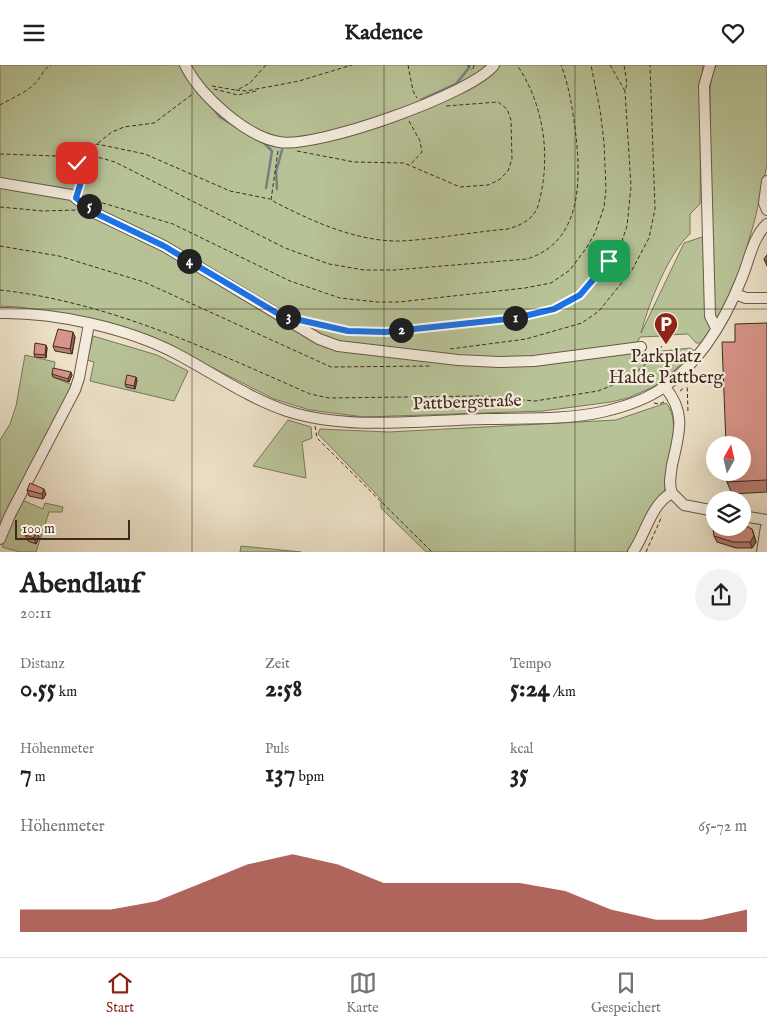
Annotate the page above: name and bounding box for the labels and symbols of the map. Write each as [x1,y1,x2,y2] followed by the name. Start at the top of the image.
[56,142,98,184] pin
[76,193,102,219] pin: 5
[588,240,630,282] pin
[176,249,202,273] pin: 4
[276,305,300,329] pin: 3
[502,305,528,331] pin: 1
[653,311,679,345] parking icon: Parkplatz Halde Pattberg
[388,317,414,343] pin: 2
[609,346,724,390] place label: Parkplatz Halde Pattberg
[412,390,522,416] street label: Pattbergstraße
[706,436,751,481] north arrow
[15,517,130,540] scale bar

